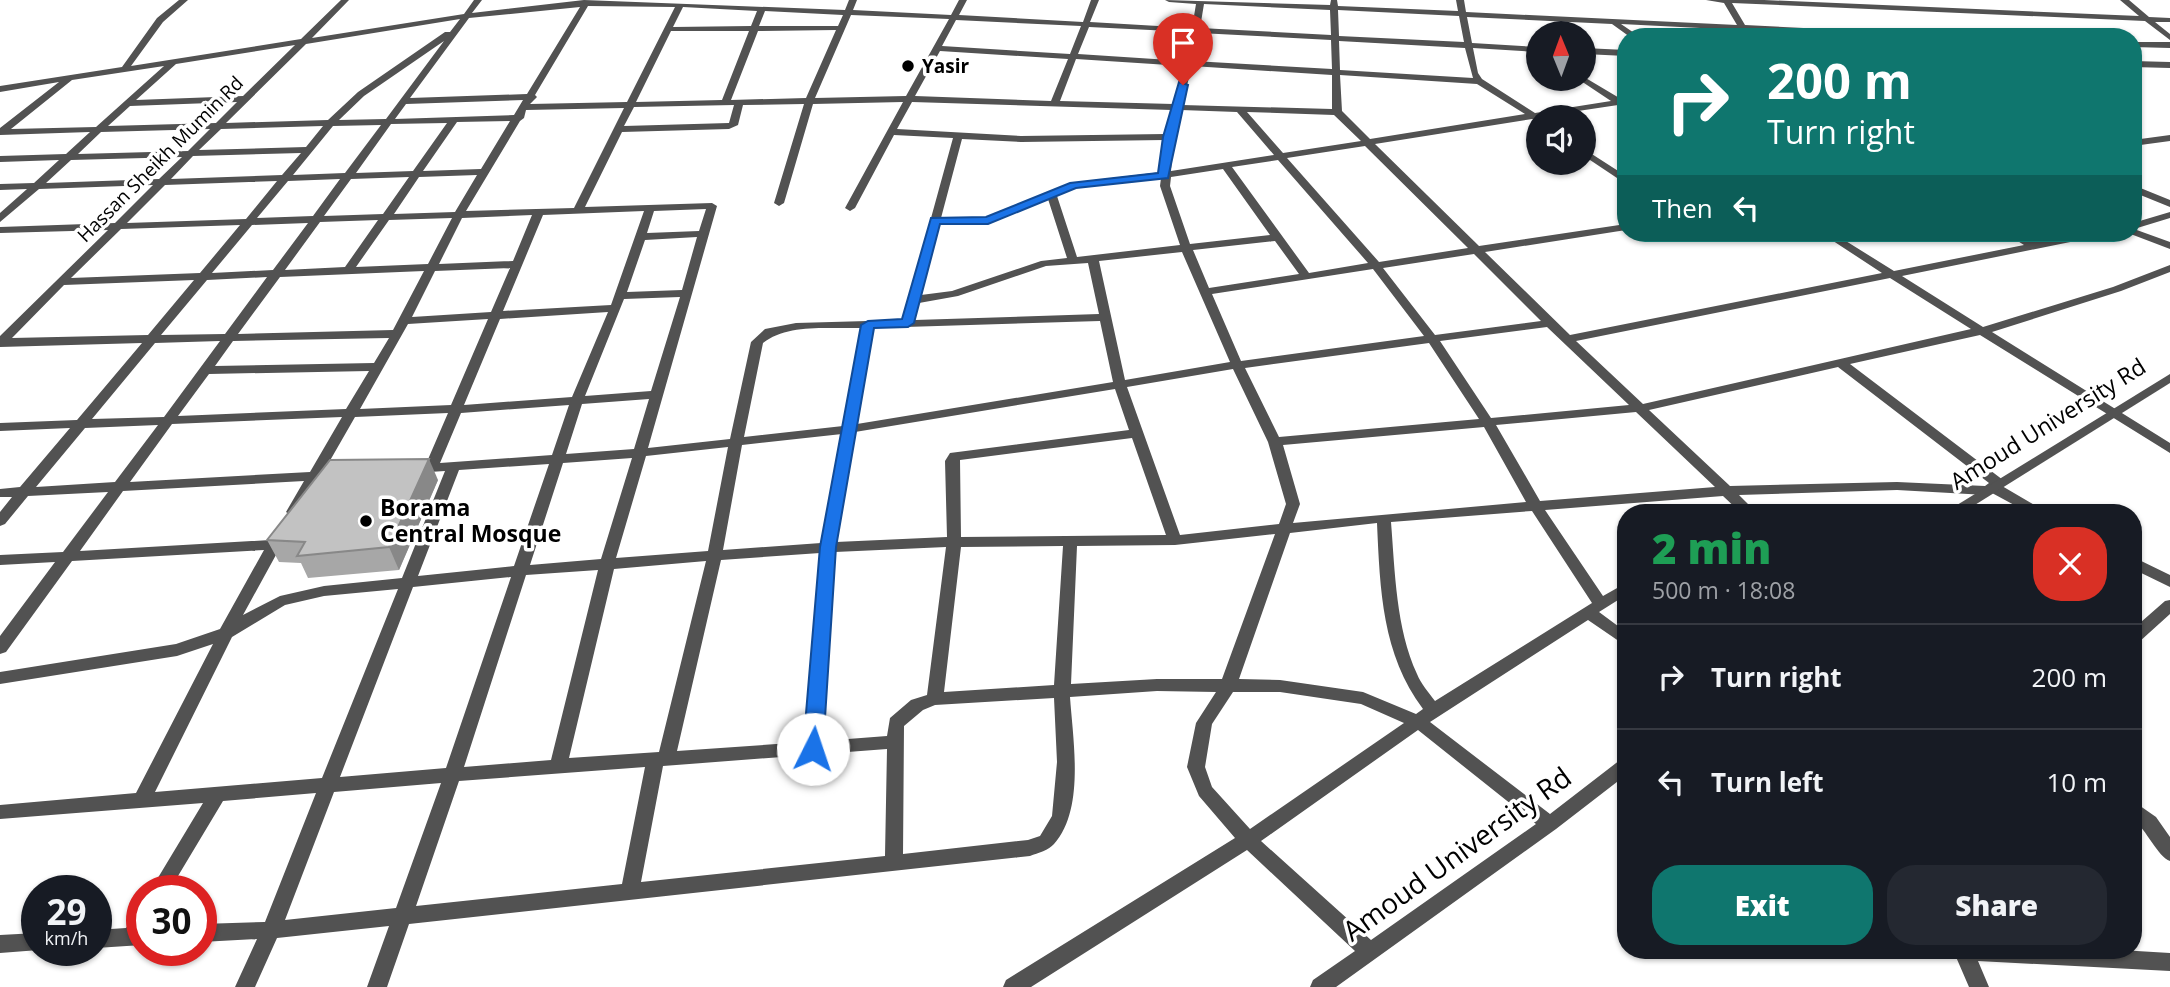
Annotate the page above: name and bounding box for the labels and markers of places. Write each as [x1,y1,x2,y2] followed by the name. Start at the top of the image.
[1153,13,1213,85] pin
[922,53,970,79] place label: Yasir
[900,58,916,74] marker: Yasir
[380,491,561,549] place label: Borama Central Mosque
[358,513,374,529] marker: Borama Central Mosque

